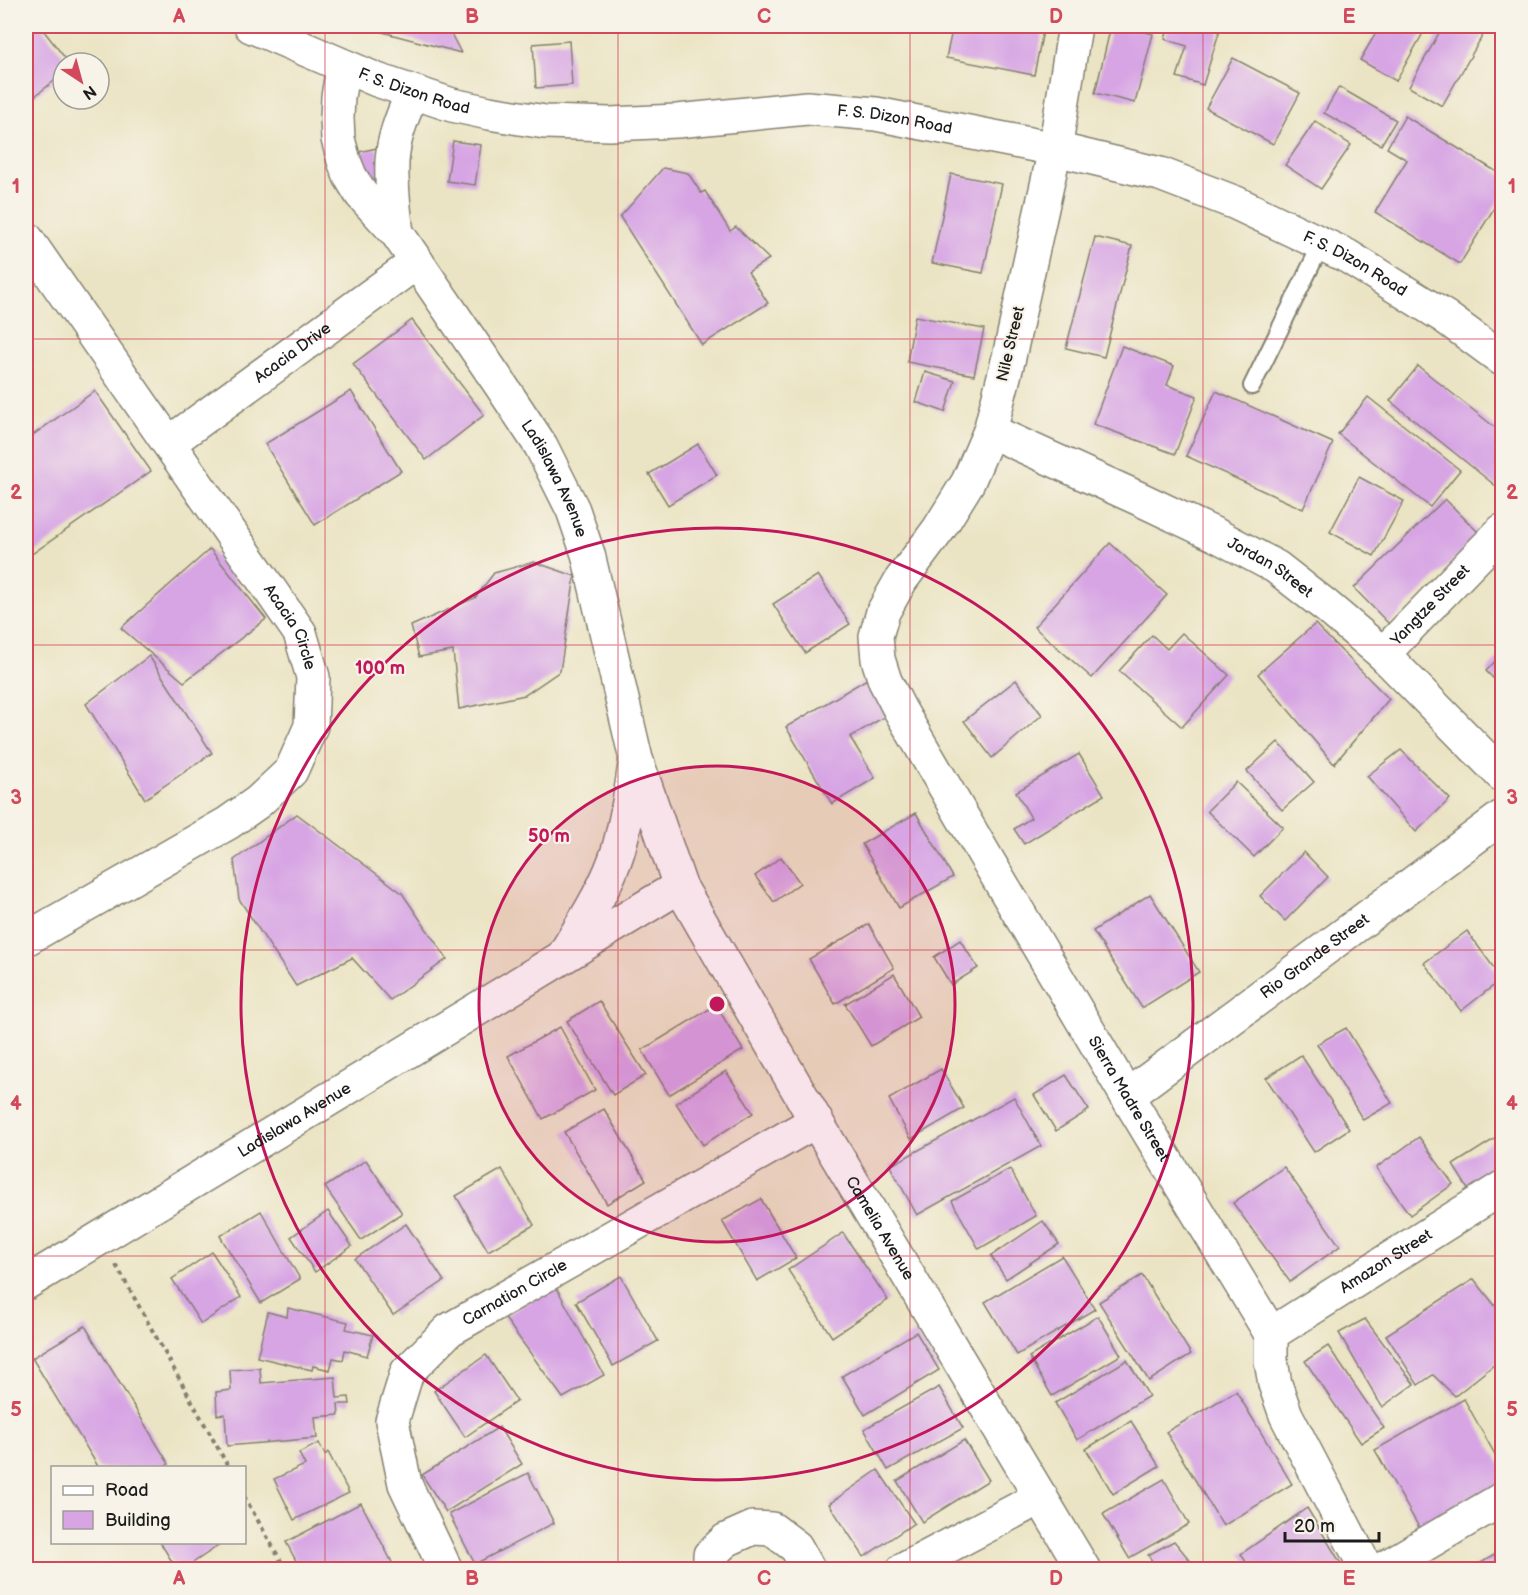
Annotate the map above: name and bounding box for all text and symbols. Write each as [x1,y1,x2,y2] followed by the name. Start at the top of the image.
[172,5,186,29] text: A
[465,5,479,29] text: B
[757,5,771,29] text: C
[1049,5,1063,29] text: D
[1343,5,1356,29] text: E
[51,51,111,111] north arrow
[356,64,472,118] street label: F. S. Dizon Road
[78,81,99,103] text: N
[836,101,954,138] street label: F. S. Dizon Road
[12,175,20,199] text: 1
[1508,175,1516,199] text: 1
[1300,227,1410,300] street label: F. S. Dizon Road
[993,304,1029,383] street label: Nile Street
[250,318,335,387] street label: Acacia Drive
[517,416,591,540] street label: Ladislawa Avenue
[10,481,22,505] text: 2
[1506,481,1518,505] text: 2
[1224,533,1317,602] street label: Jordan Street
[1386,561,1474,650] street label: Yangtze Street
[260,581,320,672] street label: Acacia Circle
[355,658,405,679] text: 100 m
[10,786,22,810] text: 3
[1506,786,1518,810] text: 3
[528,826,570,847] text: 50 m
[1257,910,1373,1003] street label: Rio Grande Street
[707,994,727,1014] centre of rings
[1084,1033,1174,1165] street label: Sierra Madre Street
[234,1078,355,1162] street label: Ladislawa Avenue
[10,1092,22,1116] text: 4
[1506,1092,1518,1116] text: 4
[842,1173,919,1284] street label: Camelia Avenue
[1336,1225,1436,1298] street label: Amazon Street
[459,1255,571,1330] street label: Carnation Circle
[10,1398,22,1422] text: 5
[1506,1398,1518,1422] text: 5
[51,1466,246,1544] legend
[105,1480,149,1501] text: Road
[1285,1505,1380,1543] scale bar
[105,1510,171,1531] text: Building
[1294,1516,1335,1537] text: 20 m
[172,1567,186,1591] text: A
[465,1567,479,1591] text: B
[757,1567,771,1591] text: C
[1049,1567,1063,1591] text: D
[1343,1567,1356,1591] text: E

